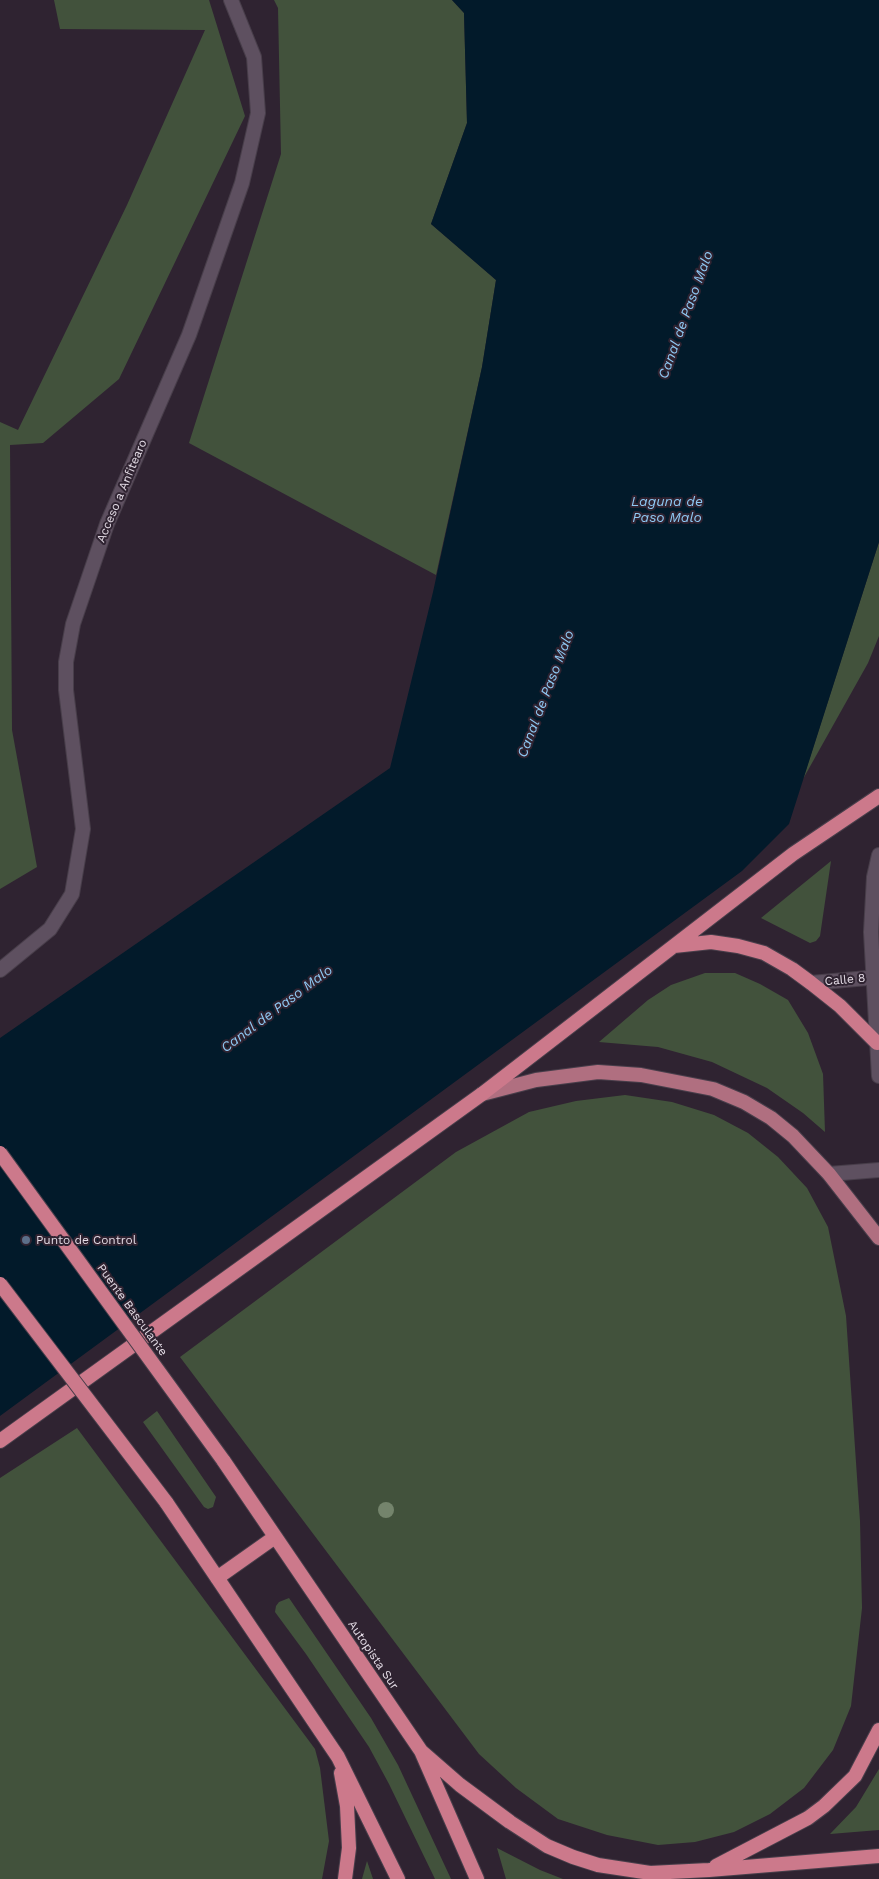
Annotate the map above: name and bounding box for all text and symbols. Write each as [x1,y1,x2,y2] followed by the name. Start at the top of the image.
[655,249,717,381] water label: Canal de Paso Malo
[94,437,150,545] street label: Acceso a Anfitearo
[631,494,703,526] water label: Laguna de Paso Malo
[514,628,578,760] water label: Canal de Paso Malo
[218,962,336,1056] water label: Canal de Paso Malo
[824,971,866,989] street label: Calle 8
[36,1233,136,1247] place label: Punto de Control
[20,1234,32,1246] marker: Punto de Control
[94,1261,170,1359] street label: Puente Basculante
[345,1618,401,1692] street label: Autopista Sur

